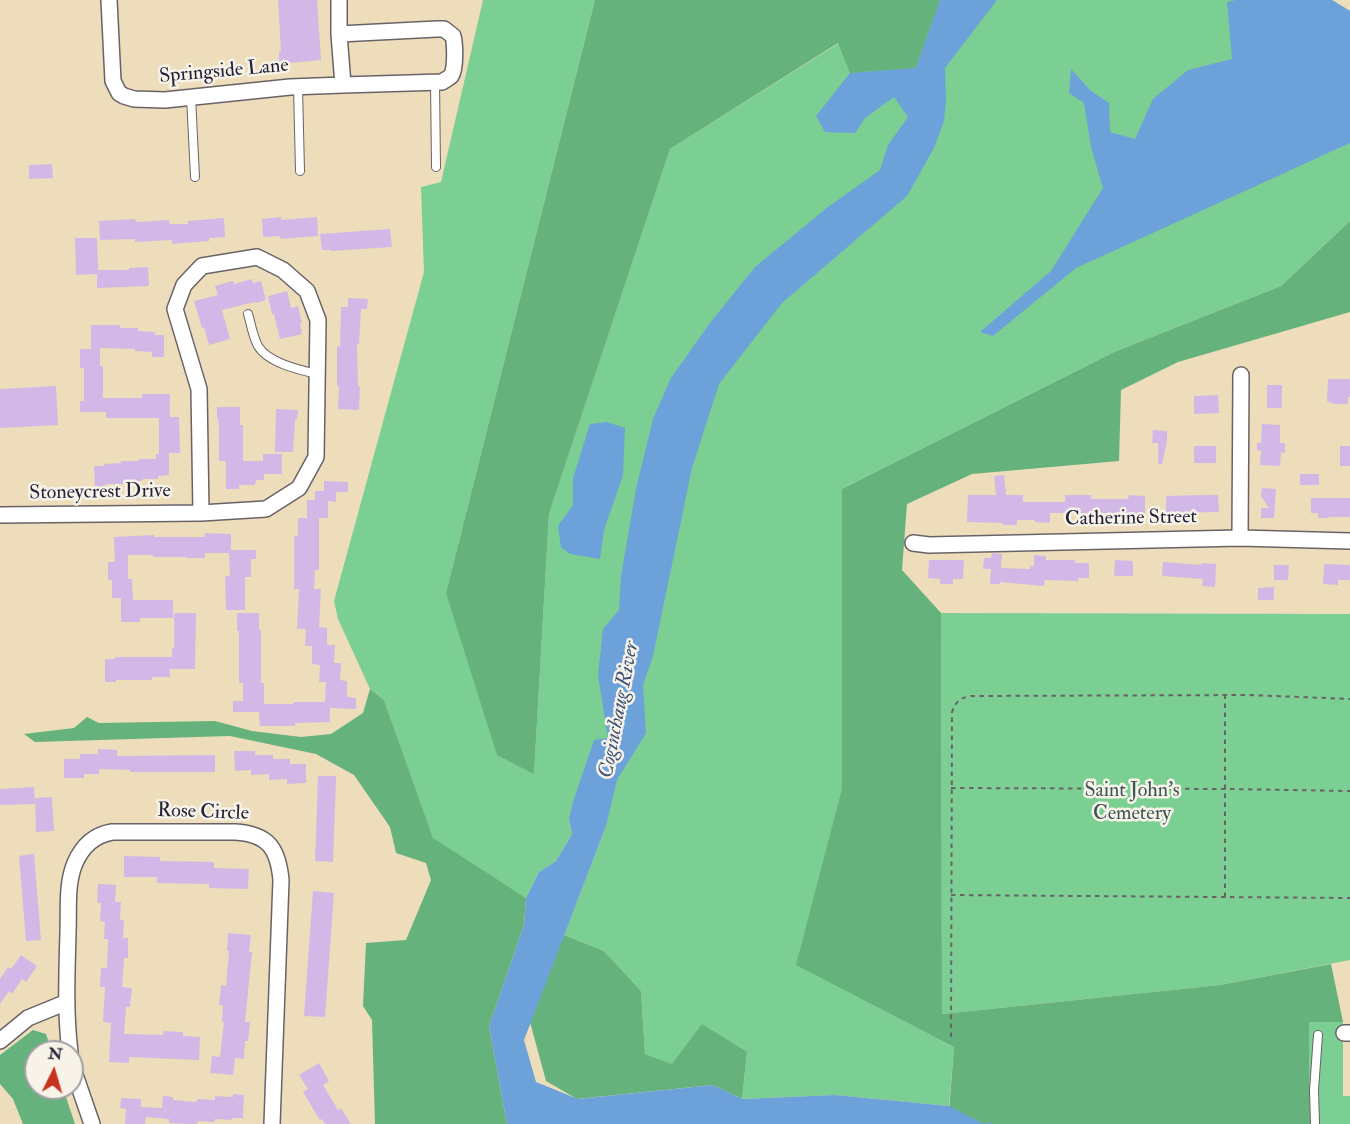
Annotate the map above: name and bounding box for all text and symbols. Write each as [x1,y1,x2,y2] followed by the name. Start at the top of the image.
[158,54,290,90] street label: Springside Lane
[29,480,171,506] street label: Stoneycrest Drive
[1065,506,1197,532] street label: Catherine Street
[594,640,646,780] water label: Coginchaug River
[1084,780,1180,827] park label: Saint John's Cemetery
[157,799,249,827] street label: Rose Circle
[24,1040,84,1100] north arrow
[47,1043,63,1065] text: N

